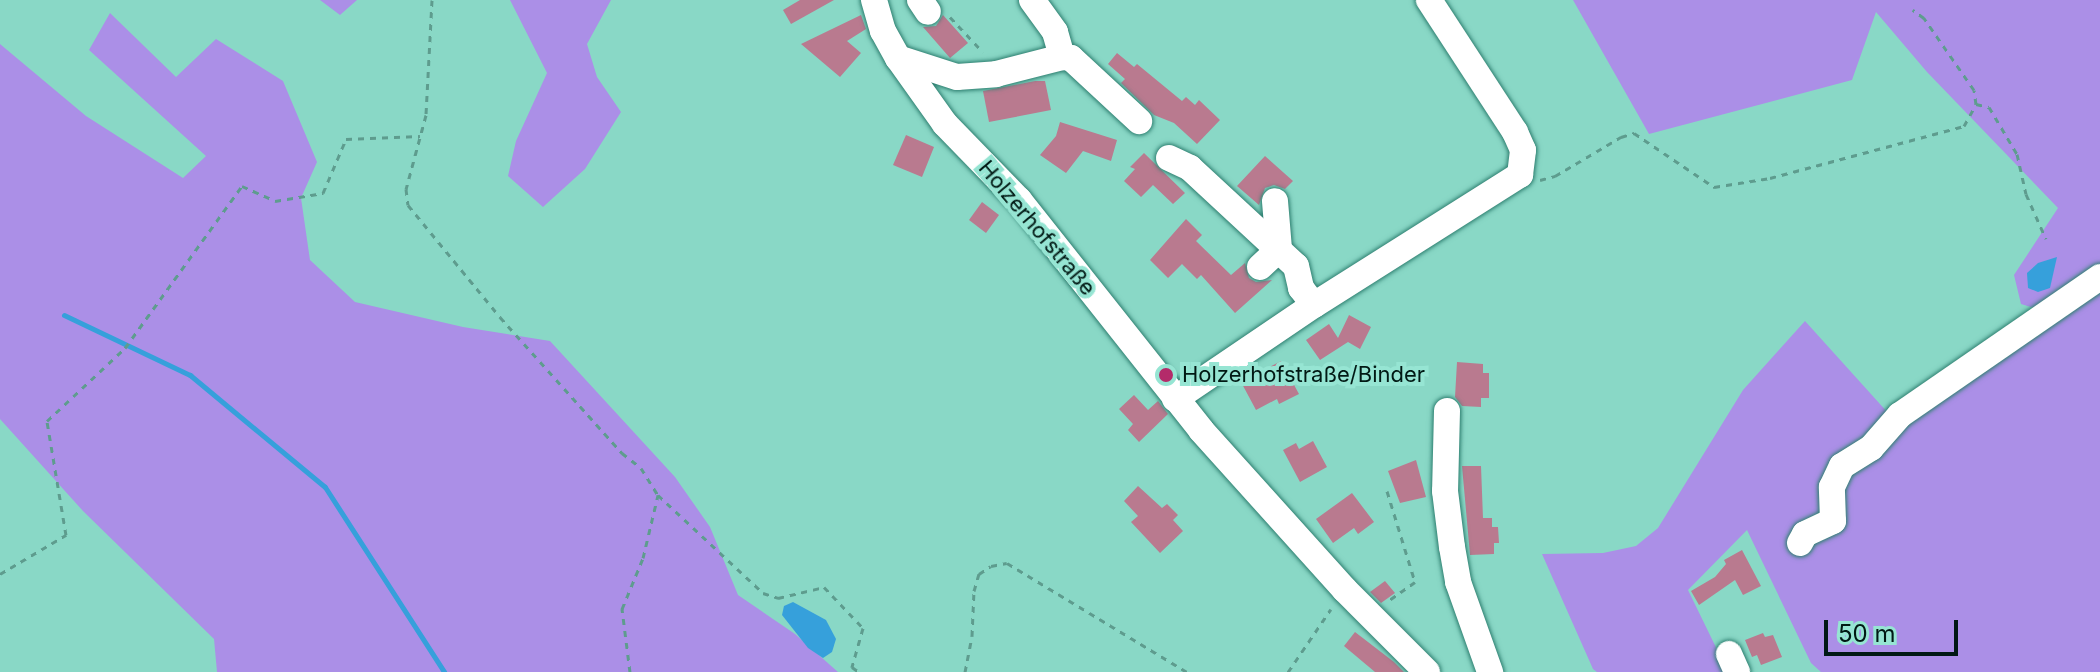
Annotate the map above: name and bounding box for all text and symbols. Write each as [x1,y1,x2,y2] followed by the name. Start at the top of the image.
[973,155,1101,301] street label: Holzerhofstraße
[1182,362,1425,388] place label: Holzerhofstraße/Binder
[1157,366,1175,384] marker: Holzerhofstraße/Binder
[1828,604,1962,654] scale bar
[1838,619,1896,648] text: 50 m

